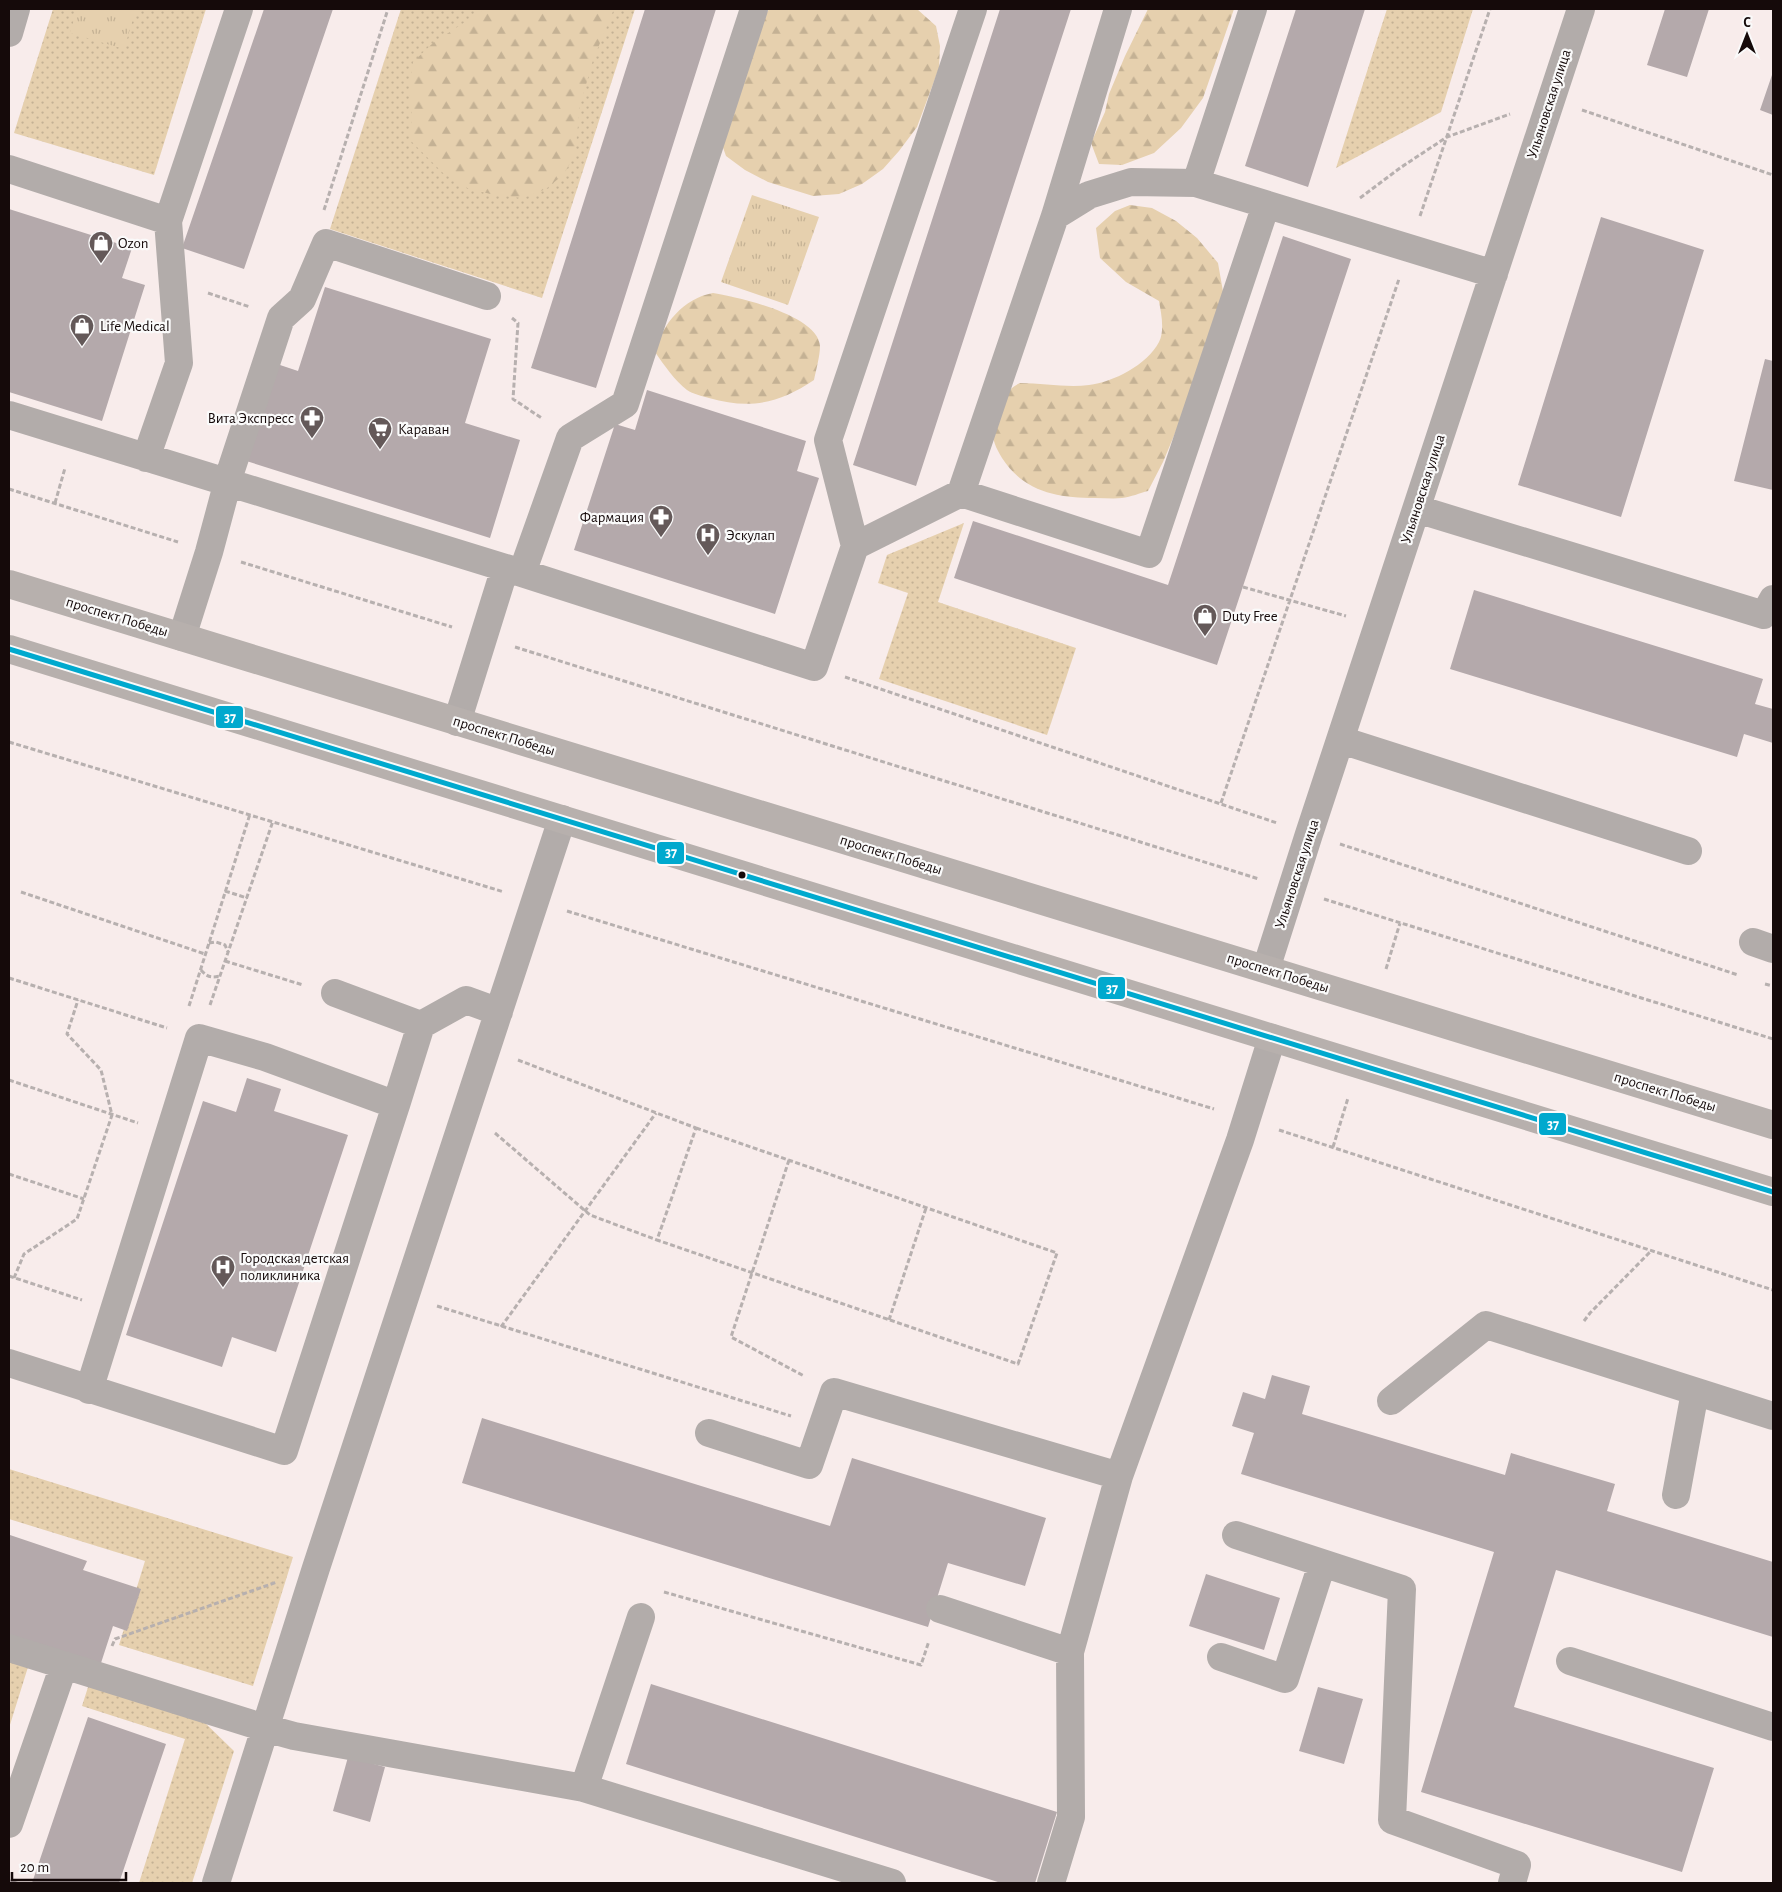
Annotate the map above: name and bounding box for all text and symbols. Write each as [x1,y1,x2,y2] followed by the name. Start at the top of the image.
[1722,10,1772,60] north arrow
[1743,16,1751,30] text: С
[1524,47,1574,161] street label: Ульяновская улица
[88,230,114,264] shop icon: Ozon
[118,236,148,251] place label: Ozon
[69,313,95,347] shop icon: Life Medical
[100,319,170,334] place label: Life Medical
[299,405,325,439] pharmacy icon: Вита Экспресс
[207,411,294,426] place label: Вита Экспресс
[367,416,393,450] supermarket icon: Караван
[398,422,449,437] place label: Караван
[1398,432,1448,546] street label: Ульяновская улица
[648,504,674,538] pharmacy icon: Фармация
[580,510,644,525] place label: Фармация
[695,522,721,556] hospital icon: Эскулап
[726,528,775,543] place label: Эскулап
[64,594,170,640] street label: проспект Победы
[1192,603,1218,637] shop icon: Duty Free
[1222,609,1278,624] place label: Duty Free
[215,705,244,729] line badge: 37
[224,711,236,725] text: 37
[451,713,557,759] street label: проспект Победы
[1272,817,1322,931] street label: Ульяновская улица
[838,832,944,878] street label: проспект Победы
[656,841,685,865] line badge: 37
[665,846,677,860] text: 37
[737,870,747,880] unlabelled marker
[1225,950,1331,996] street label: проспект Победы
[1097,976,1126,1000] line badge: 37
[1106,982,1118,996] text: 37
[1612,1069,1718,1115] street label: проспект Победы
[1538,1112,1567,1136] line badge: 37
[1547,1118,1559,1132] text: 37
[240,1251,349,1283] place label: Городская детская поликлиника
[210,1254,236,1288] hospital icon: Городская детская поликлиника
[12,1850,126,1882] scale bar
[20,1860,49,1875] text: 20 m

